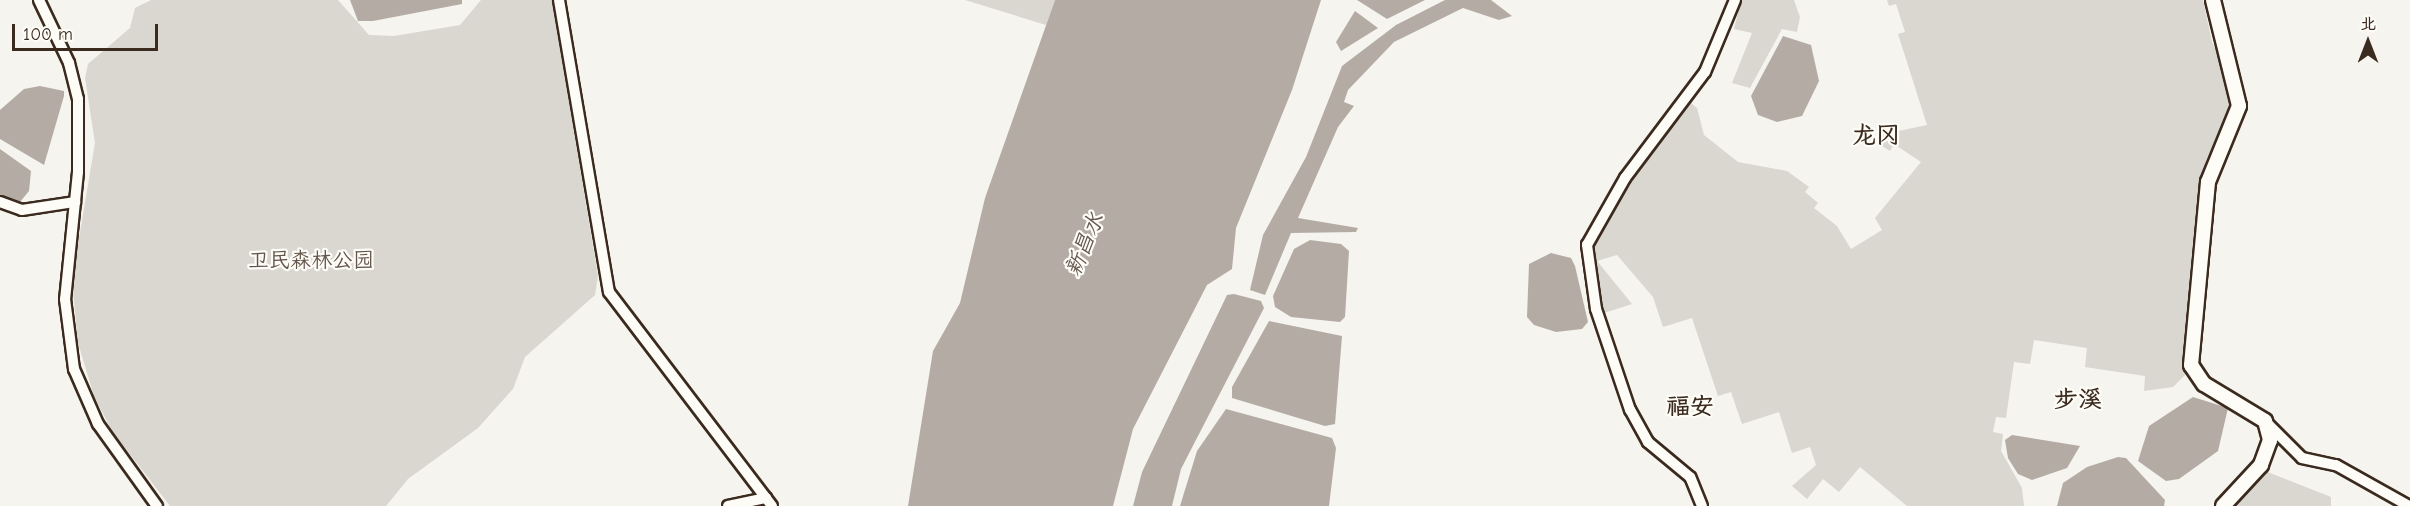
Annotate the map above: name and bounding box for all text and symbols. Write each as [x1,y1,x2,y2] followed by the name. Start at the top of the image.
[15,12,160,50] scale bar
[2338,12,2398,72] north arrow
[2360,15,2376,33] text: 北
[23,24,73,45] text: 100 m
[1852,122,1900,150] district label: 龙冈
[1060,209,1110,281] water label: 新昌水
[248,247,374,273] park label: 卫民森林公园
[2054,386,2102,414] district label: 步溪
[1666,393,1714,421] district label: 福安

